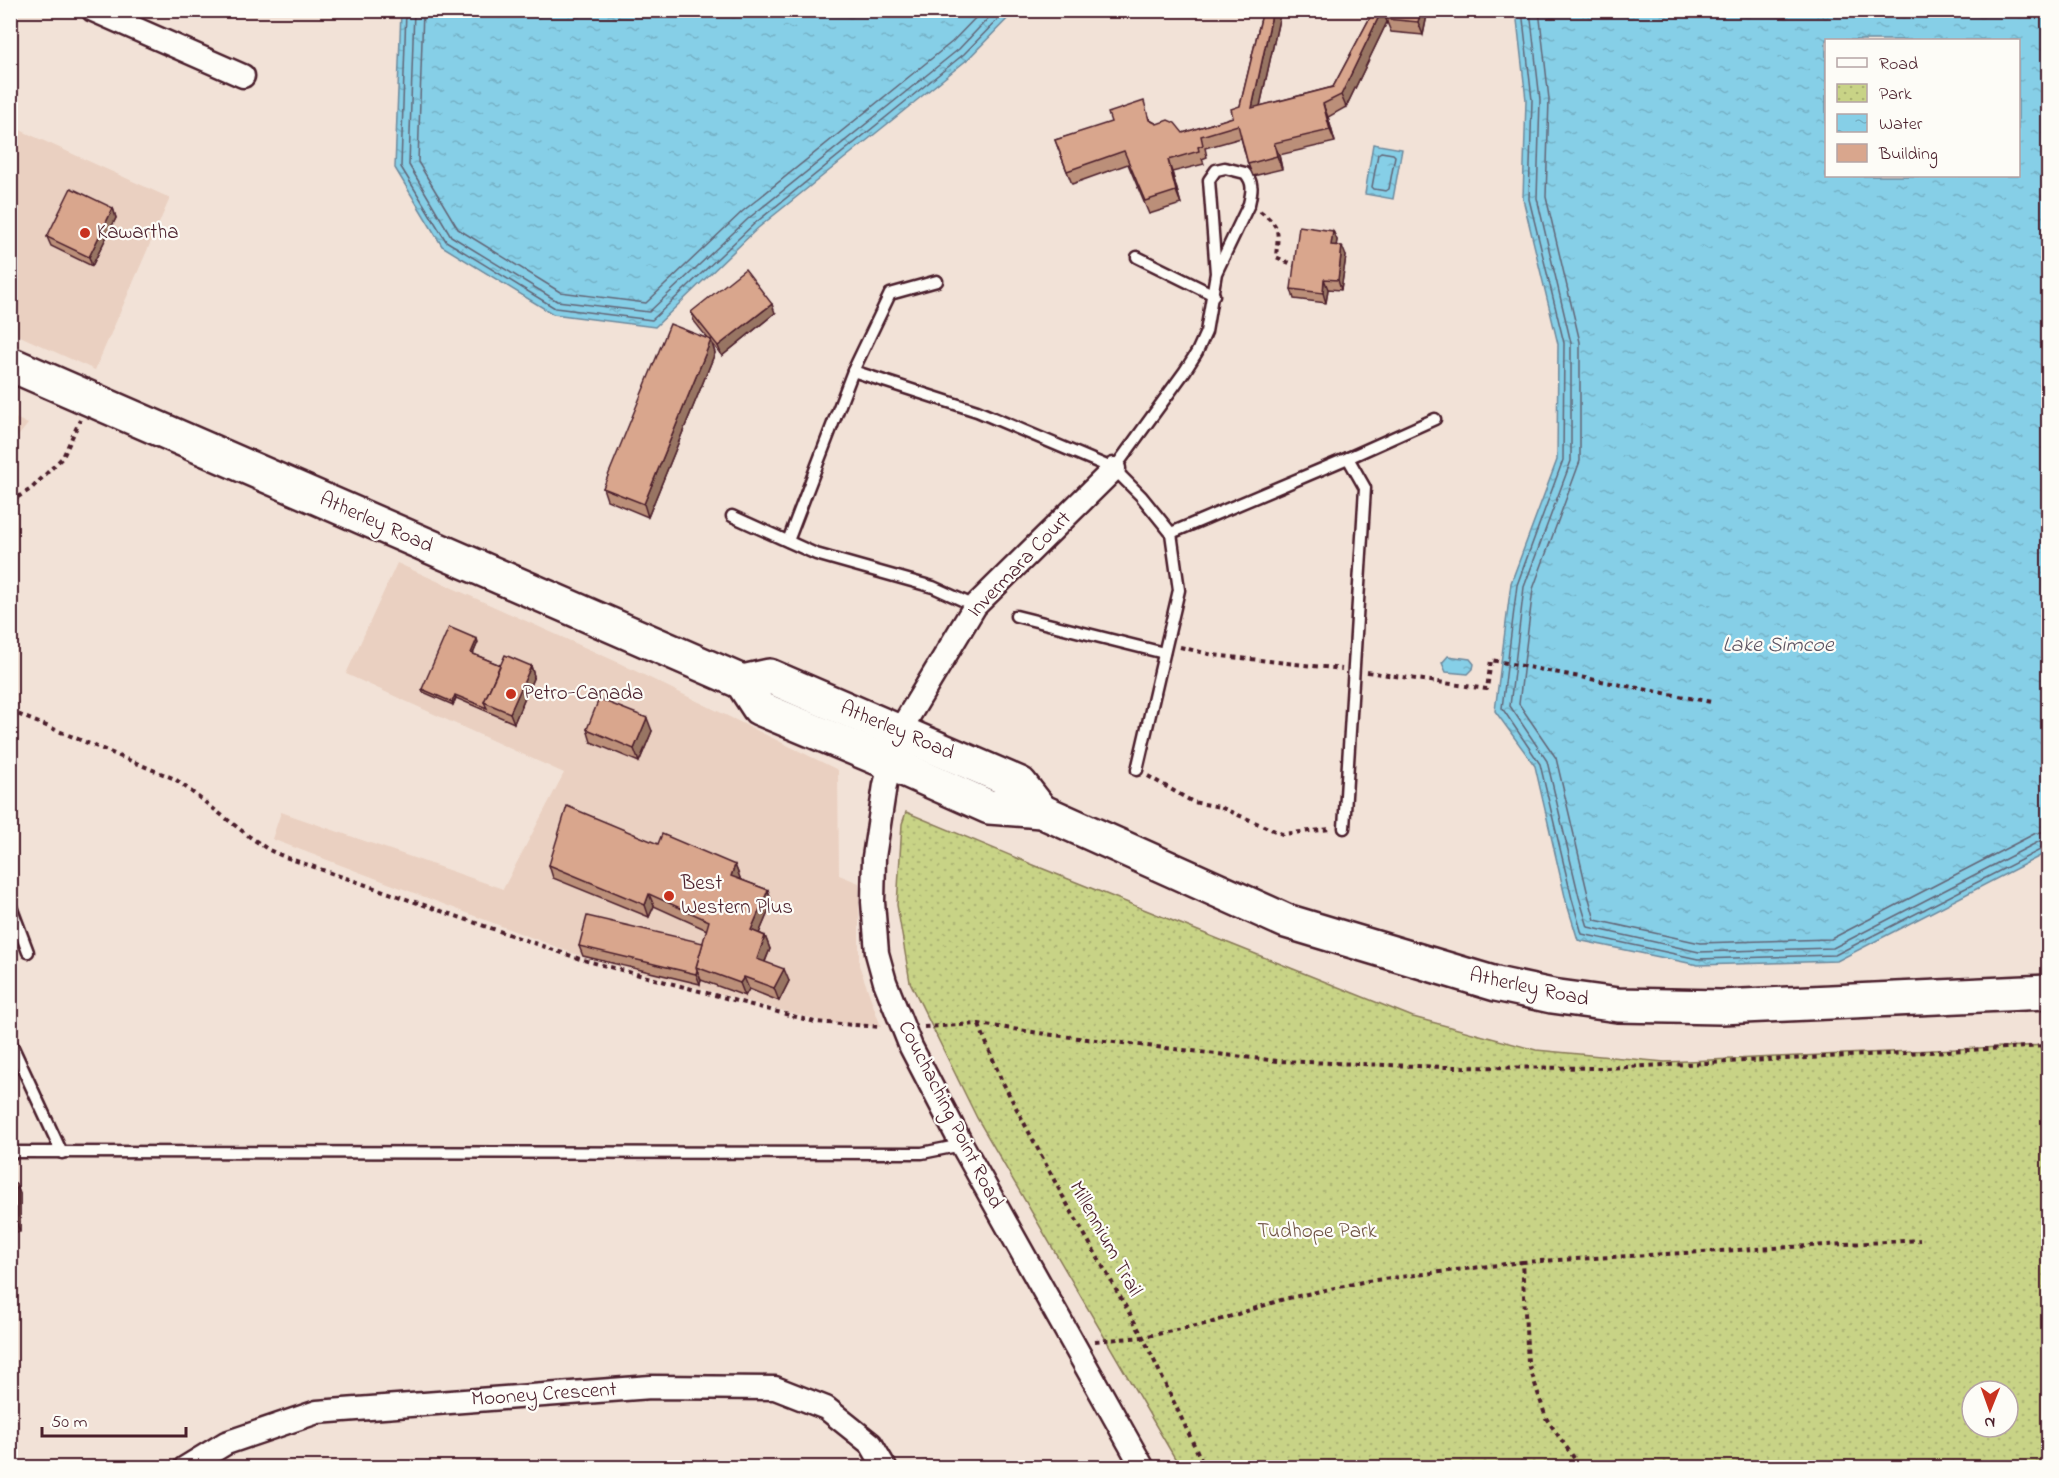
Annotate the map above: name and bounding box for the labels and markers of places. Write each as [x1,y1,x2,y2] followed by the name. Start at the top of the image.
[97,218,179,248] place label: Kawartha
[78,226,92,240] marker: Kawartha
[523,679,643,709] place label: Petro-Canada
[504,687,518,701] marker: Petro-Canada
[680,869,793,923] place label: Best Western Plus
[662,889,676,903] marker: Best Western Plus

